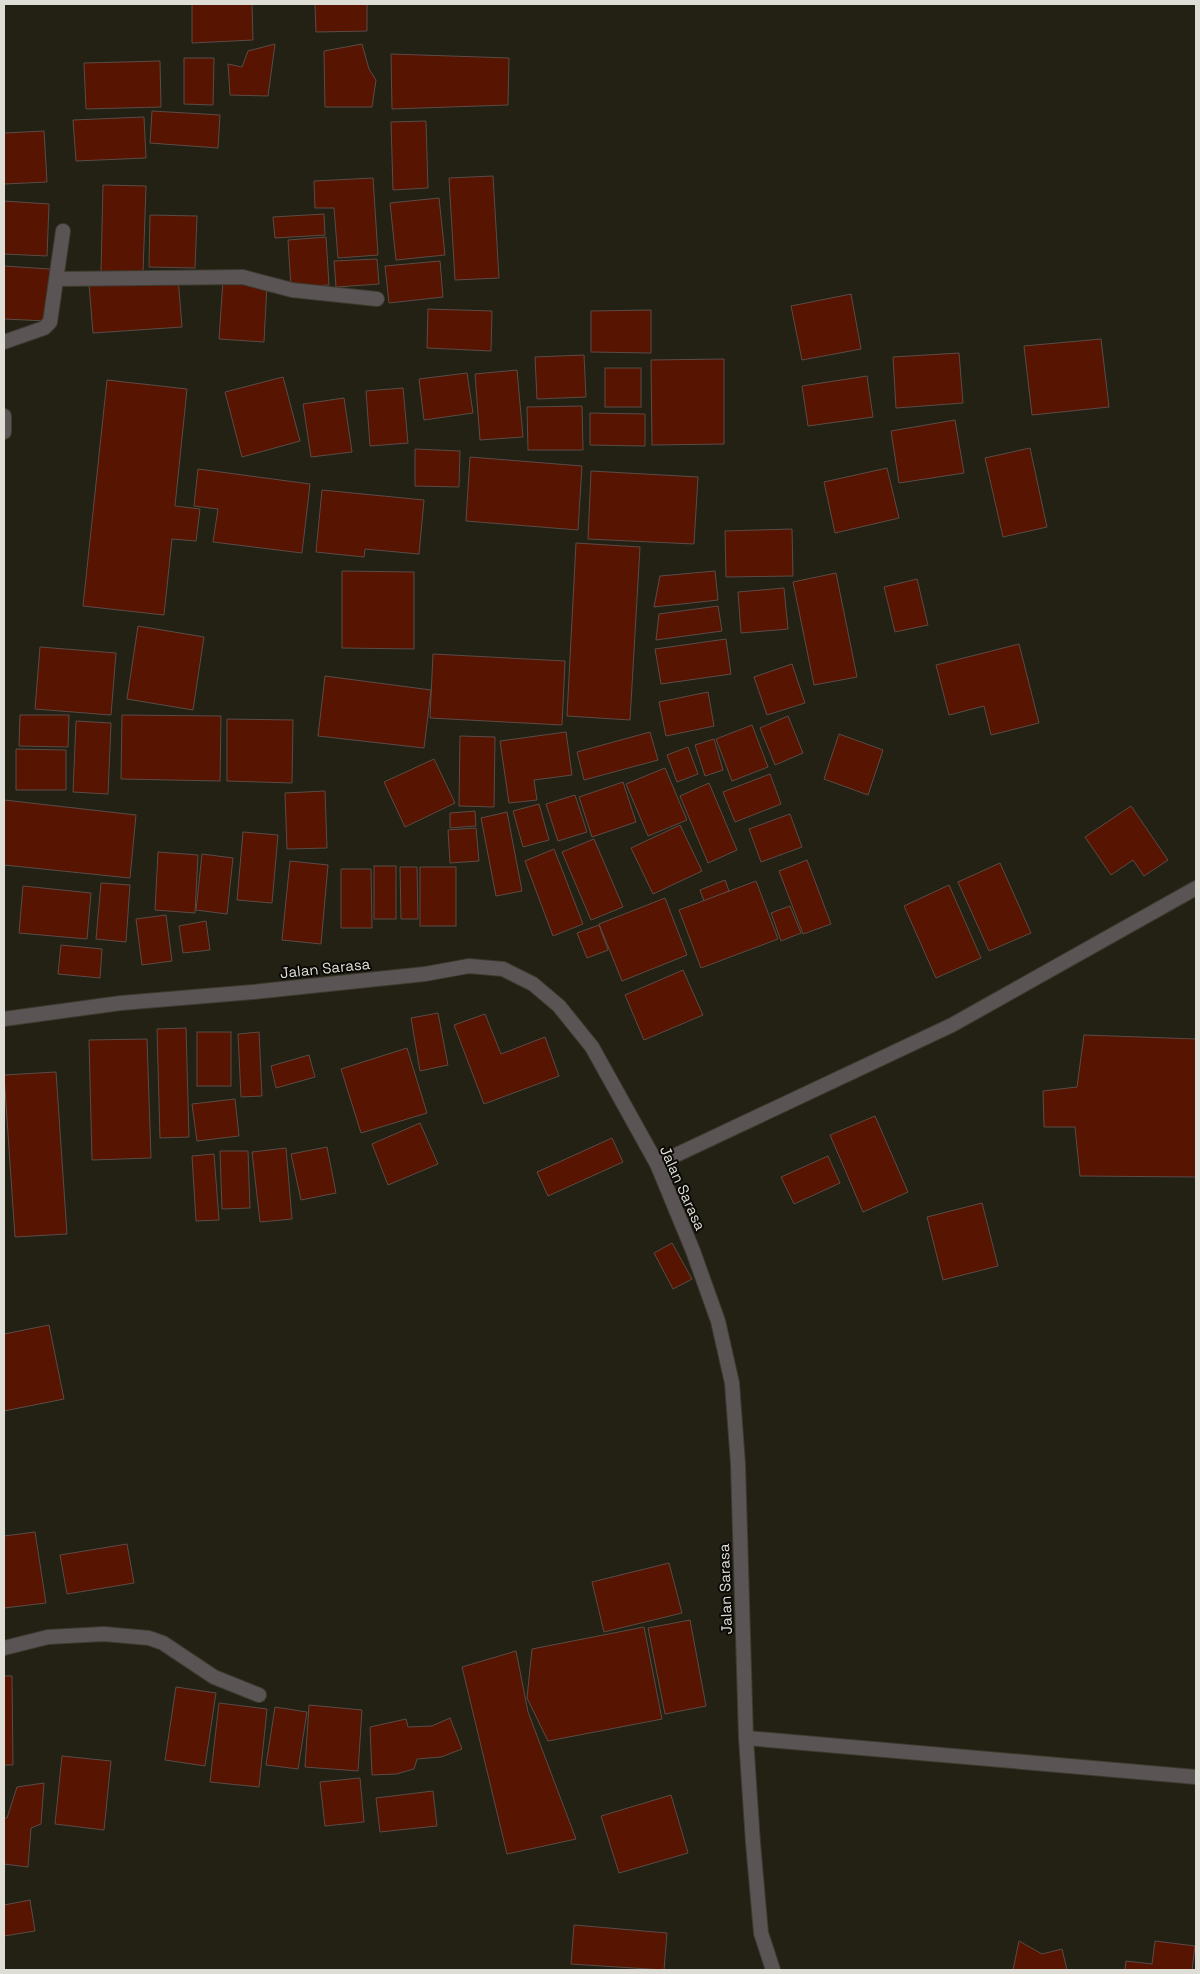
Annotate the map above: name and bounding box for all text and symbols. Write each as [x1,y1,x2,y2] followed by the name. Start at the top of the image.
[279,954,371,982] street label: Jalan Sarasa
[656,1143,710,1234] street label: Jalan Sarasa
[714,1543,736,1635] street label: Jalan Sarasa

